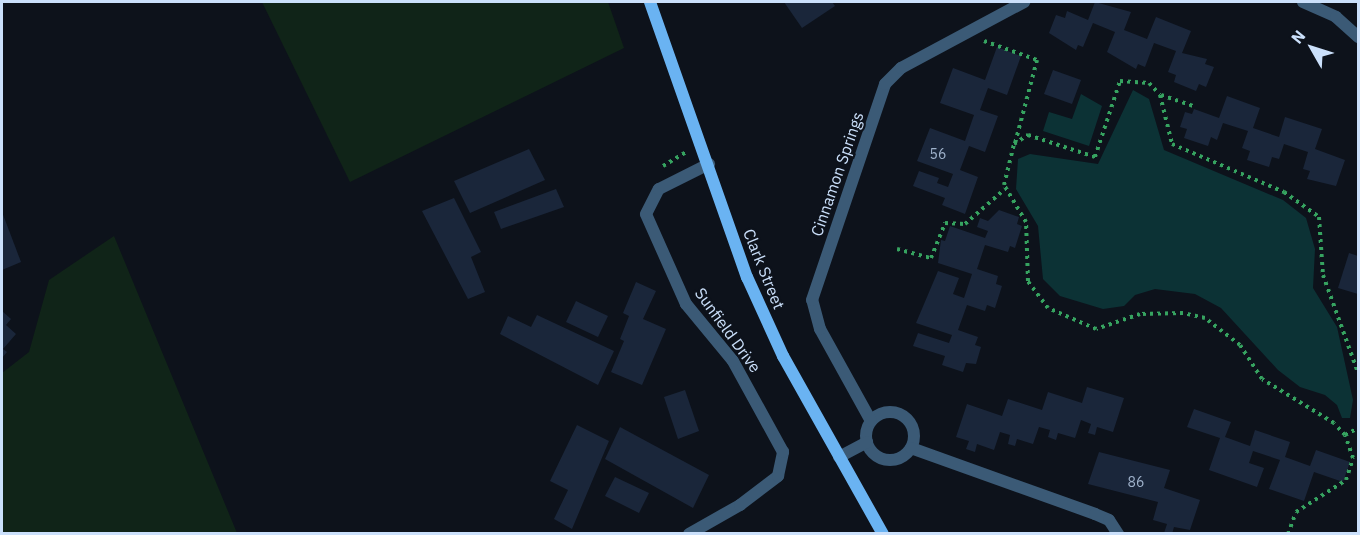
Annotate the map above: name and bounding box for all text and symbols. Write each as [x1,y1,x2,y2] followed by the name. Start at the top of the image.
[1282,18,1342,78] north arrow
[1287,26,1309,47] text: N
[807,109,867,239] street label: Cinnamon Springs
[930,146,946,162] house number: 56
[739,226,789,312] street label: Clark Street
[691,284,765,376] street label: Sunfield Drive
[1128,474,1144,490] house number: 86

